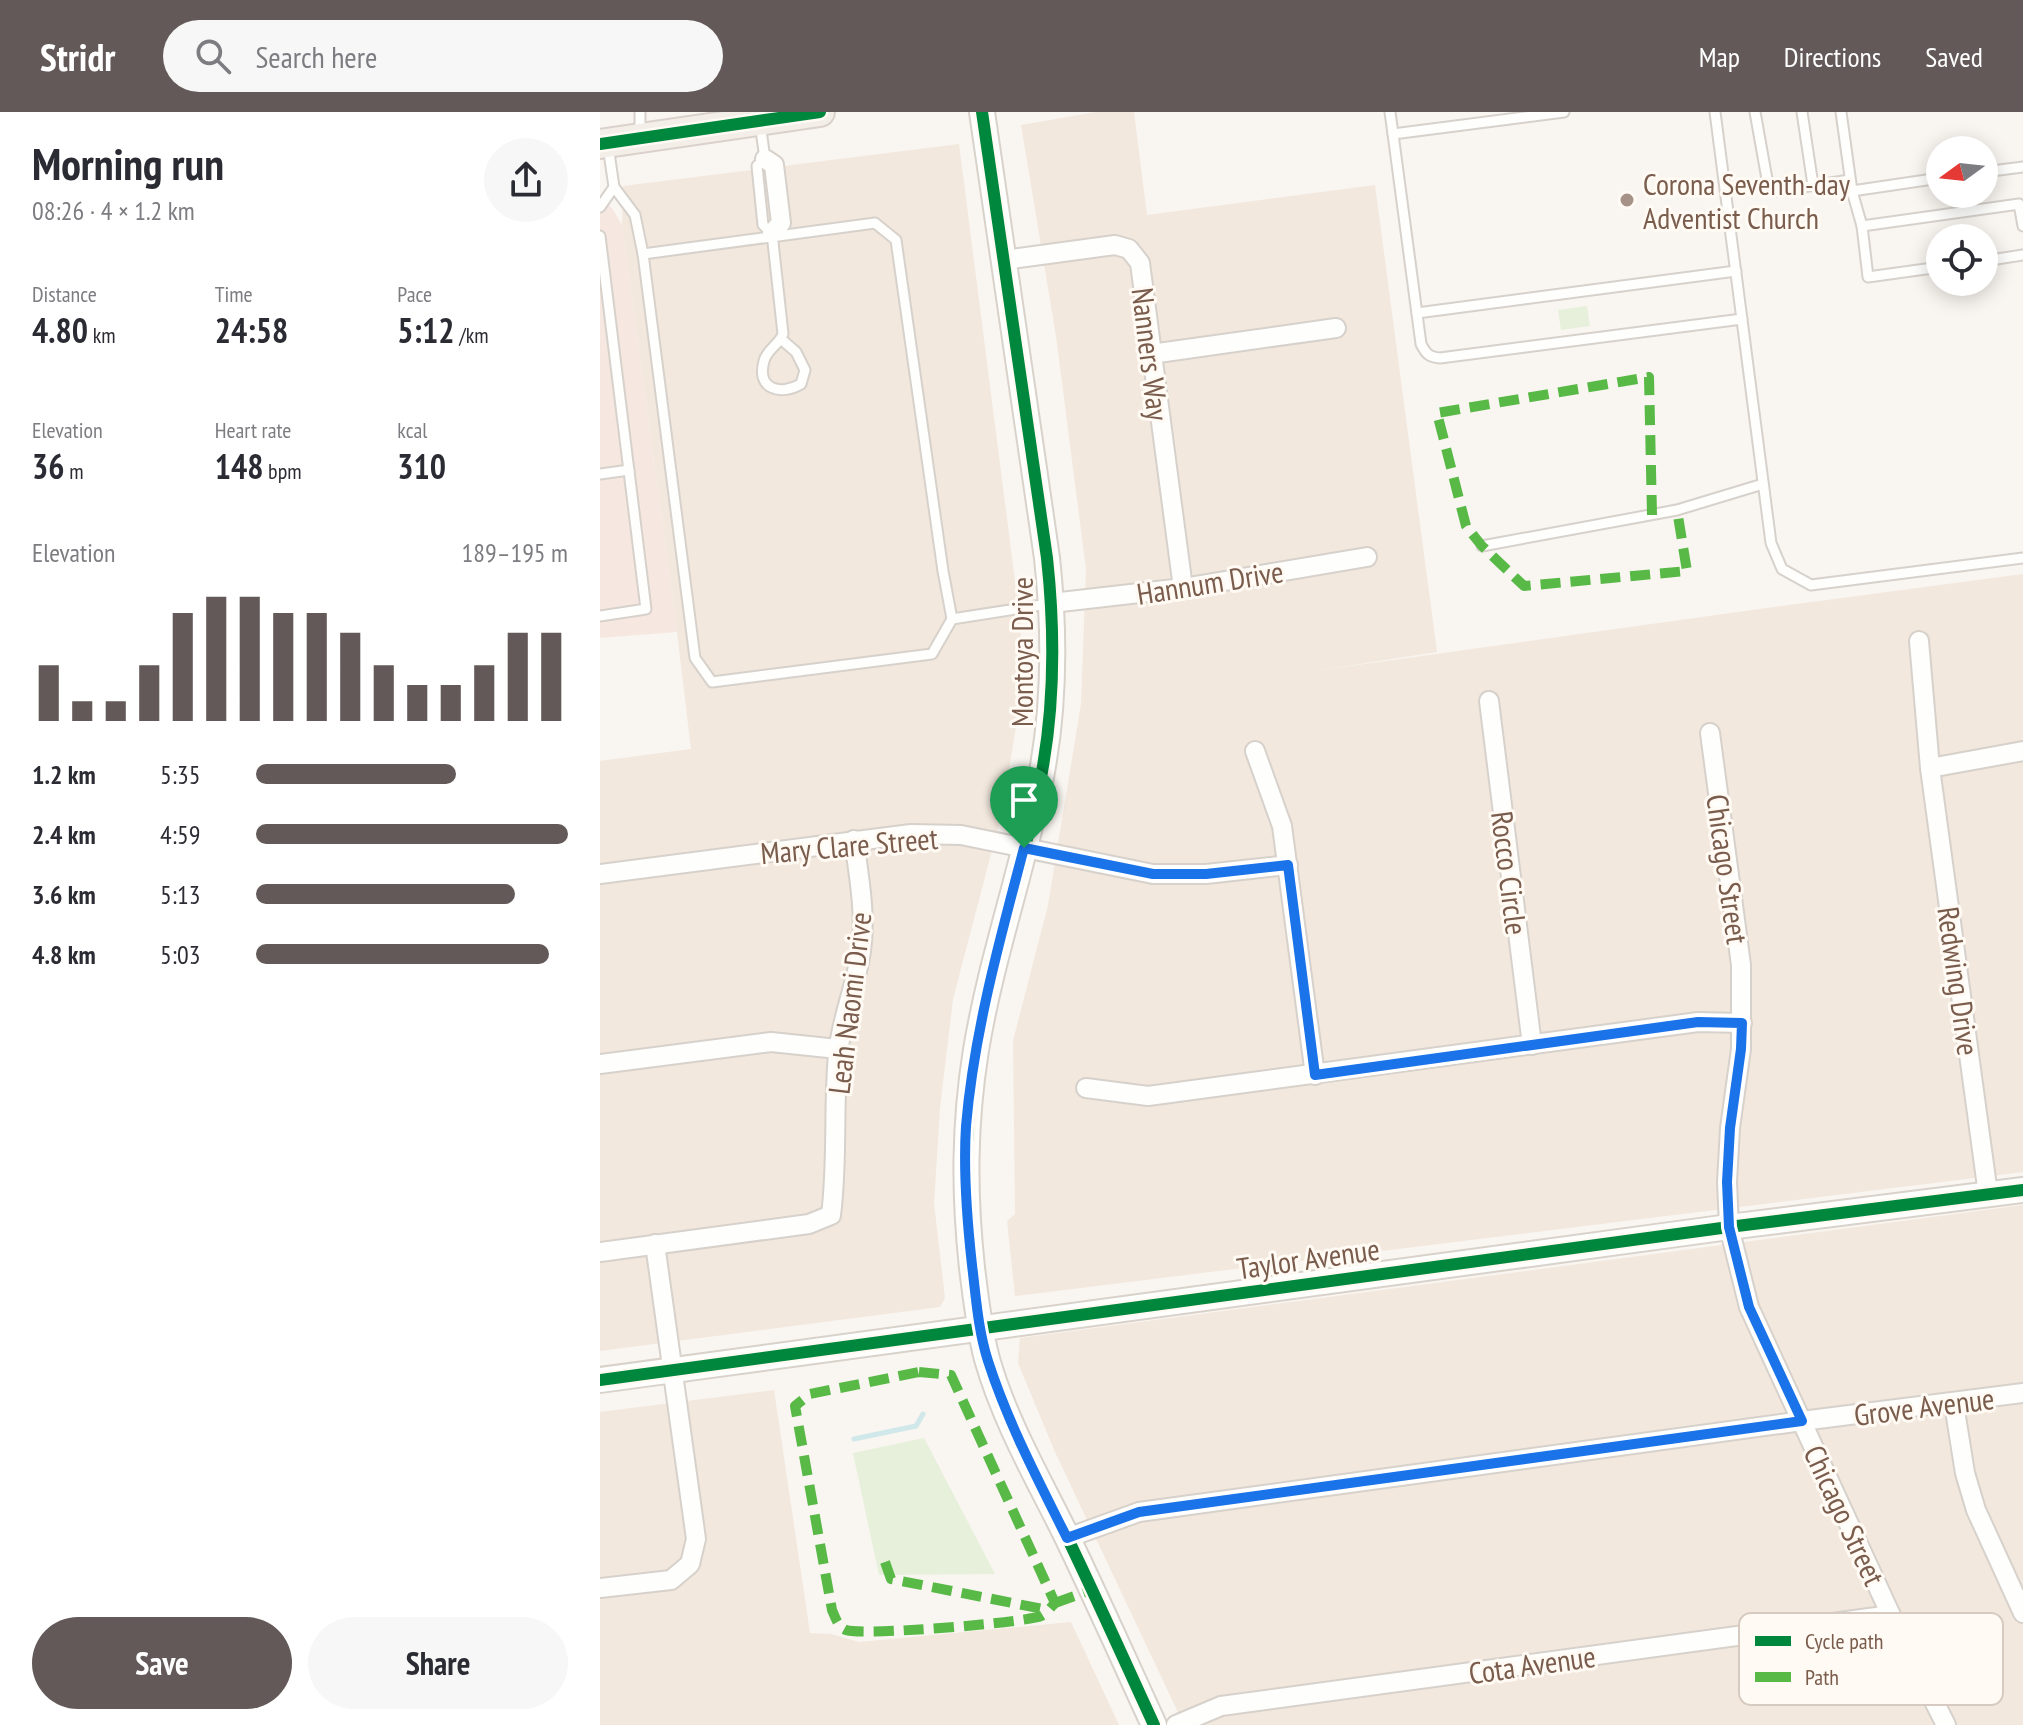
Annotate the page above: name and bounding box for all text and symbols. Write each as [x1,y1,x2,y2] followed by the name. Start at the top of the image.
[163,20,723,92] search box
[40,32,115,81] text: Stridr
[191,34,235,78] icon: search
[255,37,377,76] text: Search here
[1699,38,1740,75] text: Map
[1784,38,1881,75] text: Directions
[1925,38,1983,75] text: Saved
[32,135,224,192] text: Morning run
[1926,136,1998,208] north arrow
[1926,136,1998,296] map controls
[484,138,568,222] button: share
[1643,164,1851,237] place label: Corona Seventh-day Adventist Church
[1618,191,1636,209] marker: Corona Seventh-day Adventist Church
[32,194,195,227] text: 08:26 · 4 × 1.2 km
[1926,224,1998,296] button: locate
[32,280,97,308] text: Distance
[215,280,253,308] text: Time
[397,280,432,308] text: Pace
[1124,285,1179,423] street label: Nanners Way
[32,308,88,352] text: 4.80
[215,308,288,352] text: 24:58
[397,308,455,352] text: 5:12
[88,321,116,349] text: km
[455,321,489,349] text: /km
[32,416,103,444] text: Elevation
[215,416,291,444] text: Heart rate
[397,416,427,444] text: kcal
[32,444,65,488] text: 36
[215,444,263,488] text: 148
[397,444,446,488] text: 310
[65,457,84,485] text: m
[263,457,302,485] text: bpm
[32,536,115,569] text: Elevation
[462,536,568,569] text: 189–195 m
[1134,551,1286,613] street label: Hannum Drive
[1002,577,1041,727] street label: Montoya Drive
[32,758,96,791] text: 1.2 km
[160,758,200,791] text: 5:35
[990,766,1058,848] pin
[1002,778,1046,822] icon: arrive
[1698,792,1758,947] street label: Chicago Street
[1483,809,1537,937] street label: Rocco Circle
[32,818,96,851] text: 2.4 km
[160,818,200,851] text: 4:59
[759,818,940,872] street label: Mary Clare Street
[32,878,96,911] text: 3.6 km
[160,878,200,911] text: 5:13
[1929,904,1989,1058] street label: Redwing Drive
[818,910,880,1096] street label: Leah Naomi Drive
[32,938,96,971] text: 4.8 km
[160,938,200,971] text: 5:03
[1234,1229,1382,1287] street label: Taylor Avenue
[1852,1378,1996,1434] street label: Grove Avenue
[1796,1439,1895,1592] street label: Chicago Street
[1739,1613,2003,1705] legend
[32,1617,292,1709] button: Save
[308,1617,568,1709] button: Share
[1805,1627,1883,1655] text: Cycle path
[1466,1636,1598,1692] street label: Cota Avenue
[1805,1663,1839,1691] text: Path

